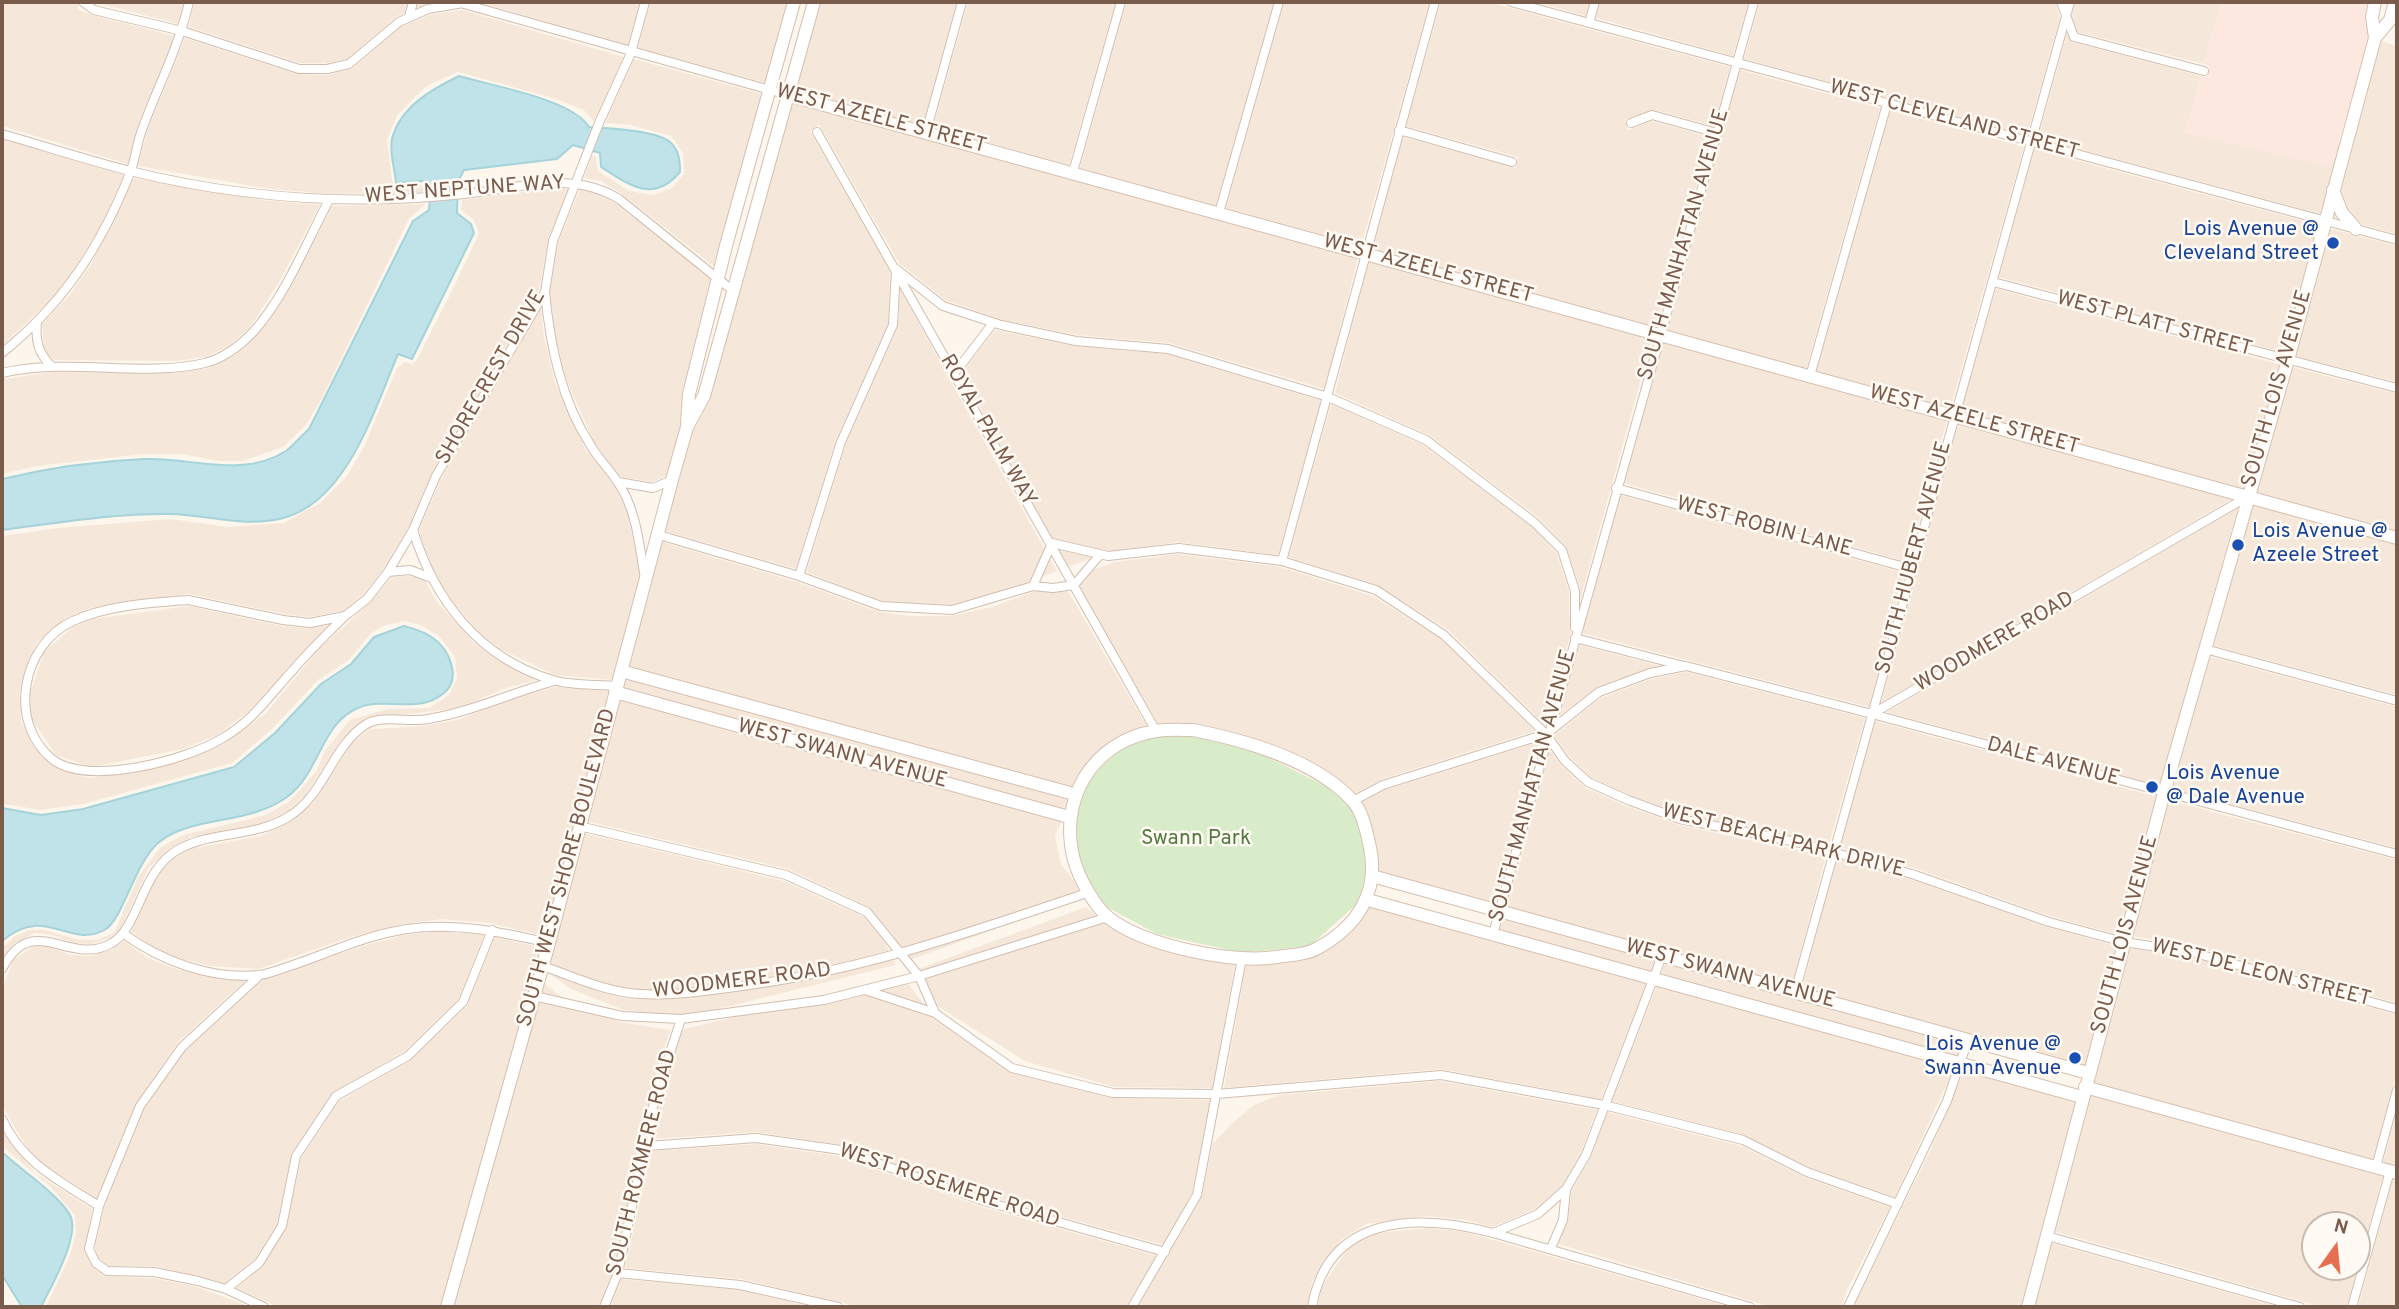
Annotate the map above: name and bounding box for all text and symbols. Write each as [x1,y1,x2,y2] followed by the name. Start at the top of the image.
[1826,75,2082,167] street label: WEST CLEVELAND STREET
[773,80,989,160] street label: WEST AZEELE STREET
[1634,106,1736,384] street label: SOUTH MANHATTAN AVENUE
[364,171,566,211] street label: WEST NEPTUNE WAY
[2164,218,2319,268] place label: Lois Avenue @ Cleveland Street
[1320,230,1536,310] street label: WEST AZEELE STREET
[2325,235,2341,251] marker: Lois Avenue @ Cleveland Street
[432,286,552,470] street label: SHORECREST DRIVE
[2053,287,2255,363] street label: WEST PLATT STREET
[2238,287,2318,491] street label: SOUTH LOIS AVENUE
[933,351,1041,511] street label: ROYAL PALM WAY
[1866,381,2082,461] street label: WEST AZEELE STREET
[1872,439,1958,677] street label: SOUTH HUBERT AVENUE
[1673,492,1855,564] street label: WEST ROBIN LANE
[2252,520,2388,570] place label: Lois Avenue @ Azeele Street
[2230,537,2246,553] marker: Lois Avenue @ Azeele Street
[1911,587,2079,699] street label: WOODMERE ROAD
[1485,647,1583,925] street label: SOUTH MANHATTAN AVENUE
[513,706,623,1030] street label: SOUTH WEST SHORE BOULEVARD
[734,715,950,795] street label: WEST SWANN AVENUE
[1984,733,2122,793] street label: DALE AVENUE
[2166,762,2305,812] place label: Lois Avenue @ Dale Avenue
[2144,779,2160,795] marker: Lois Avenue @ Dale Avenue
[1659,800,1907,884] street label: WEST BEACH PARK DRIVE
[1141,827,1251,853] park label: Swann Park
[2087,833,2165,1037] street label: SOUTH LOIS AVENUE
[1622,935,1838,1015] street label: WEST SWANN AVENUE
[2149,935,2373,1013] street label: WEST DE LEON STREET
[651,959,833,1005] street label: WOODMERE ROAD
[1924,1033,2061,1083] place label: Lois Avenue @ Swann Avenue
[603,1047,683,1279] street label: SOUTH ROXMERE ROAD
[2067,1050,2083,1066] marker: Lois Avenue @ Swann Avenue
[835,1139,1063,1235] street label: WEST ROSEMERE ROAD
[2301,1211,2371,1281] north arrow
[2331,1214,2351,1241] text: N

